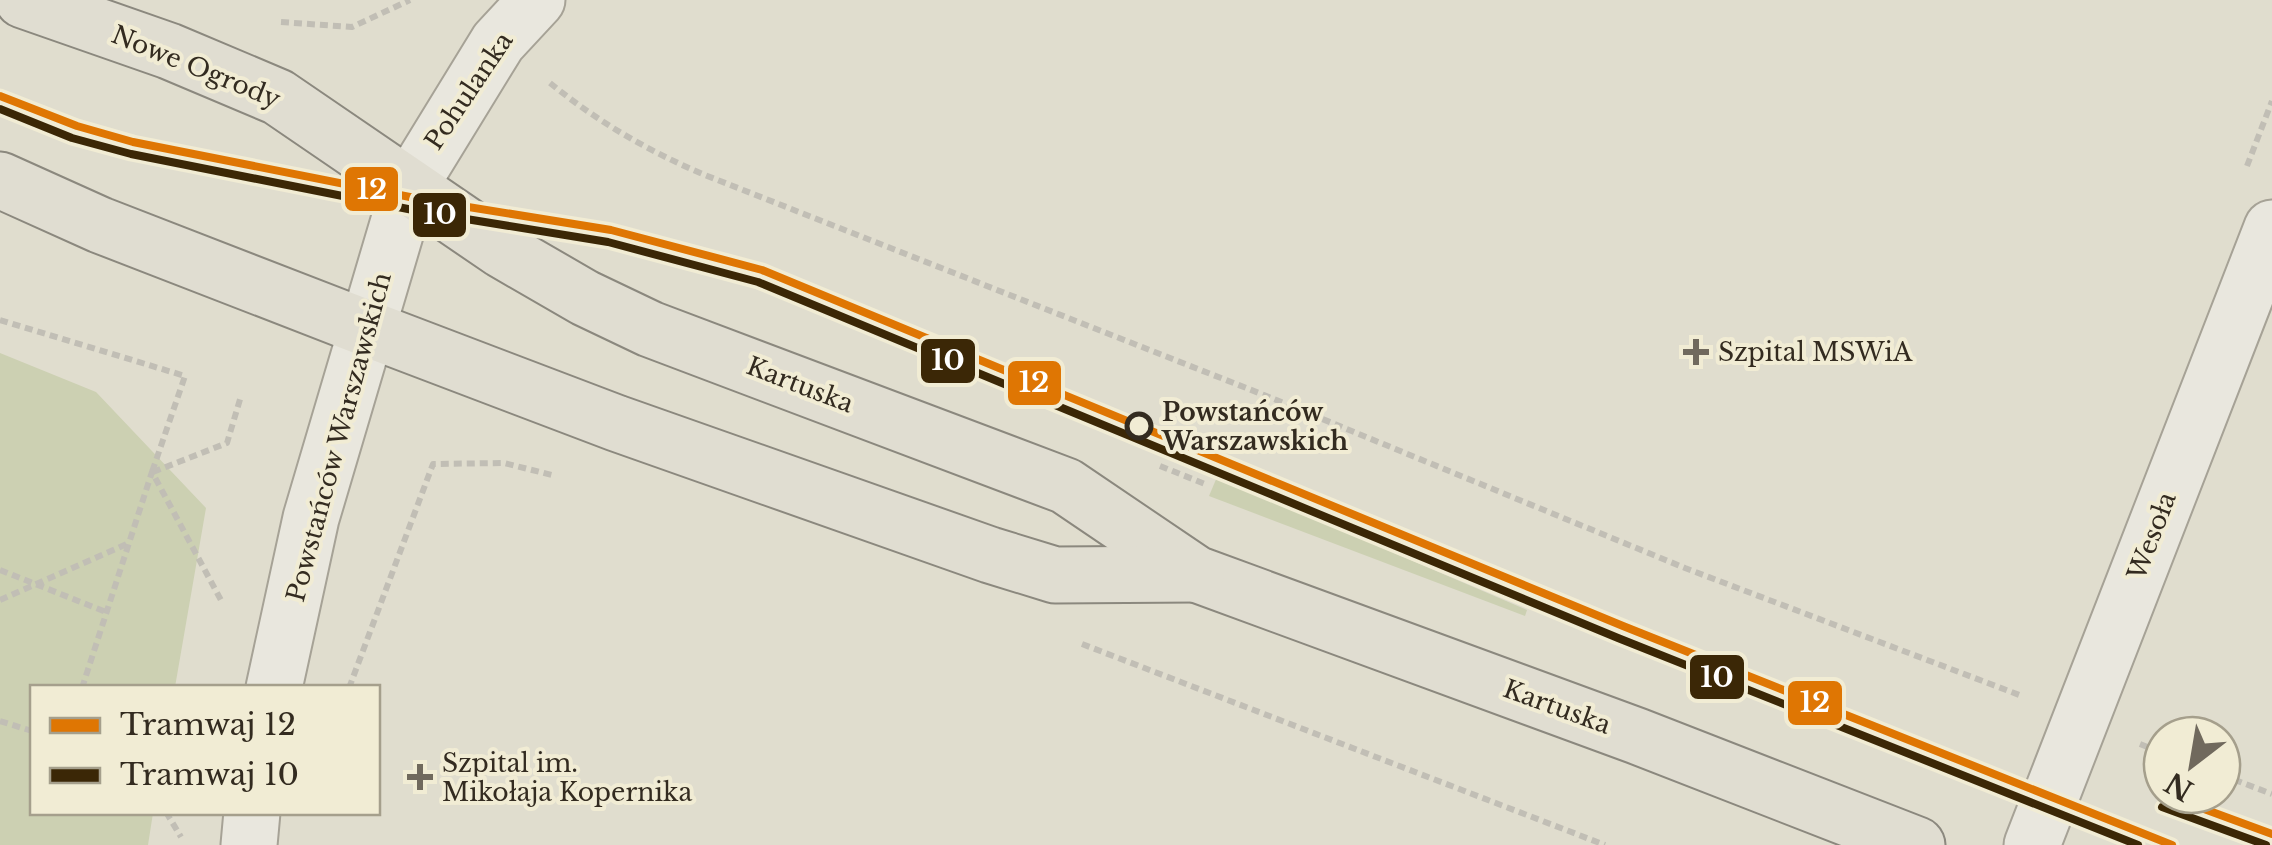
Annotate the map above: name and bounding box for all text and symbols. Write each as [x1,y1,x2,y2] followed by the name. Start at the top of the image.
[107,19,285,115] street label: Nowe Ogrody
[418,26,520,156] street label: Pohulanka
[343,165,400,213] line badge: 12
[357,172,387,207] text: 12
[411,191,468,239] line badge: 10
[423,197,457,232] text: 10
[280,269,398,605] street label: Powstańców Warszawskich
[919,337,977,385] line badge: 10
[1718,337,1913,368] place label: Szpital MSWiA
[1683,339,1709,365] marker: Szpital MSWiA
[931,343,965,378] text: 10
[742,350,858,420] street label: Kartuska
[1006,359,1063,407] line badge: 12
[1019,365,1049,400] text: 12
[1161,397,1348,457] place label: Powstańców Warszawskich
[1126,413,1152,439] marker: Powstańców Warszawskich
[2121,488,2183,585] street label: Wesoła
[1688,653,1746,701] line badge: 10
[1700,660,1734,695] text: 10
[1499,673,1615,741] street label: Kartuska
[1786,679,1844,727] line badge: 12
[30,685,380,815] legend
[1800,685,1830,720] text: 12
[120,706,296,743] text: Tramwaj 12
[2142,715,2242,815] north arrow
[442,748,692,808] place label: Szpital im. Mikołaja Kopernika
[120,756,299,793] text: Tramwaj 10
[407,764,433,790] marker: Szpital im. Mikołaja Kopernika
[2159,764,2200,808] text: N

